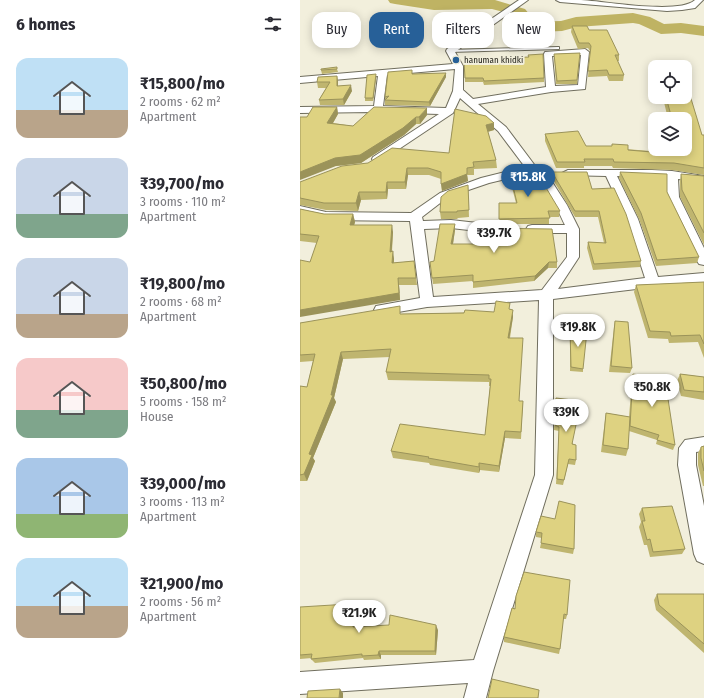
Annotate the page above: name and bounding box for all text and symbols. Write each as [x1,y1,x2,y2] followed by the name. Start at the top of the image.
[312,12,361,48] chip: Buy
[369,12,424,48] chip: Rent
[432,12,494,48] chip: Filters
[502,12,555,48] chip: New
[262,13,284,35] icon: filters
[16,14,75,35] text: 6 homes
[451,55,461,65] marker: hanuman khidki
[464,55,523,65] place label: hanuman khidki
[648,60,692,156] map controls
[648,60,692,104] button: locate
[140,73,225,94] text: ₹15,800/mo
[48,74,96,122] icon: home
[140,94,221,109] text: 2 rooms · 62 m²
[140,109,196,124] text: Apartment
[648,112,692,156] button: layers
[495,164,561,198] pin: ₹15.8K
[510,169,546,184] text: ₹15.8K
[140,173,224,194] text: ₹39,700/mo
[48,174,96,222] icon: home
[140,194,226,209] text: 3 rooms · 110 m²
[140,209,196,224] text: Apartment
[461,220,527,254] pin: ₹39.7K
[476,225,512,240] text: ₹39.7K
[140,273,225,294] text: ₹19,800/mo
[48,274,96,322] icon: home
[140,294,222,309] text: 2 rooms · 68 m²
[140,309,196,324] text: Apartment
[545,314,611,348] pin: ₹19.8K
[560,319,596,334] text: ₹19.8K
[140,373,227,394] text: ₹50,800/mo
[48,374,96,422] icon: home
[619,374,685,408] pin: ₹50.8K
[633,379,671,394] text: ₹50.8K
[140,394,227,409] text: 5 rooms · 158 m²
[542,399,590,433] pin: ₹39K
[553,404,579,419] text: ₹39K
[140,409,174,424] text: House
[140,473,226,494] text: ₹39,000/mo
[48,474,96,522] icon: home
[140,494,225,509] text: 3 rooms · 113 m²
[140,509,196,524] text: Apartment
[140,573,223,594] text: ₹21,900/mo
[48,574,96,622] icon: home
[140,594,221,609] text: 2 rooms · 56 m²
[326,600,392,634] pin: ₹21.9K
[342,605,376,620] text: ₹21.9K
[140,609,196,624] text: Apartment

